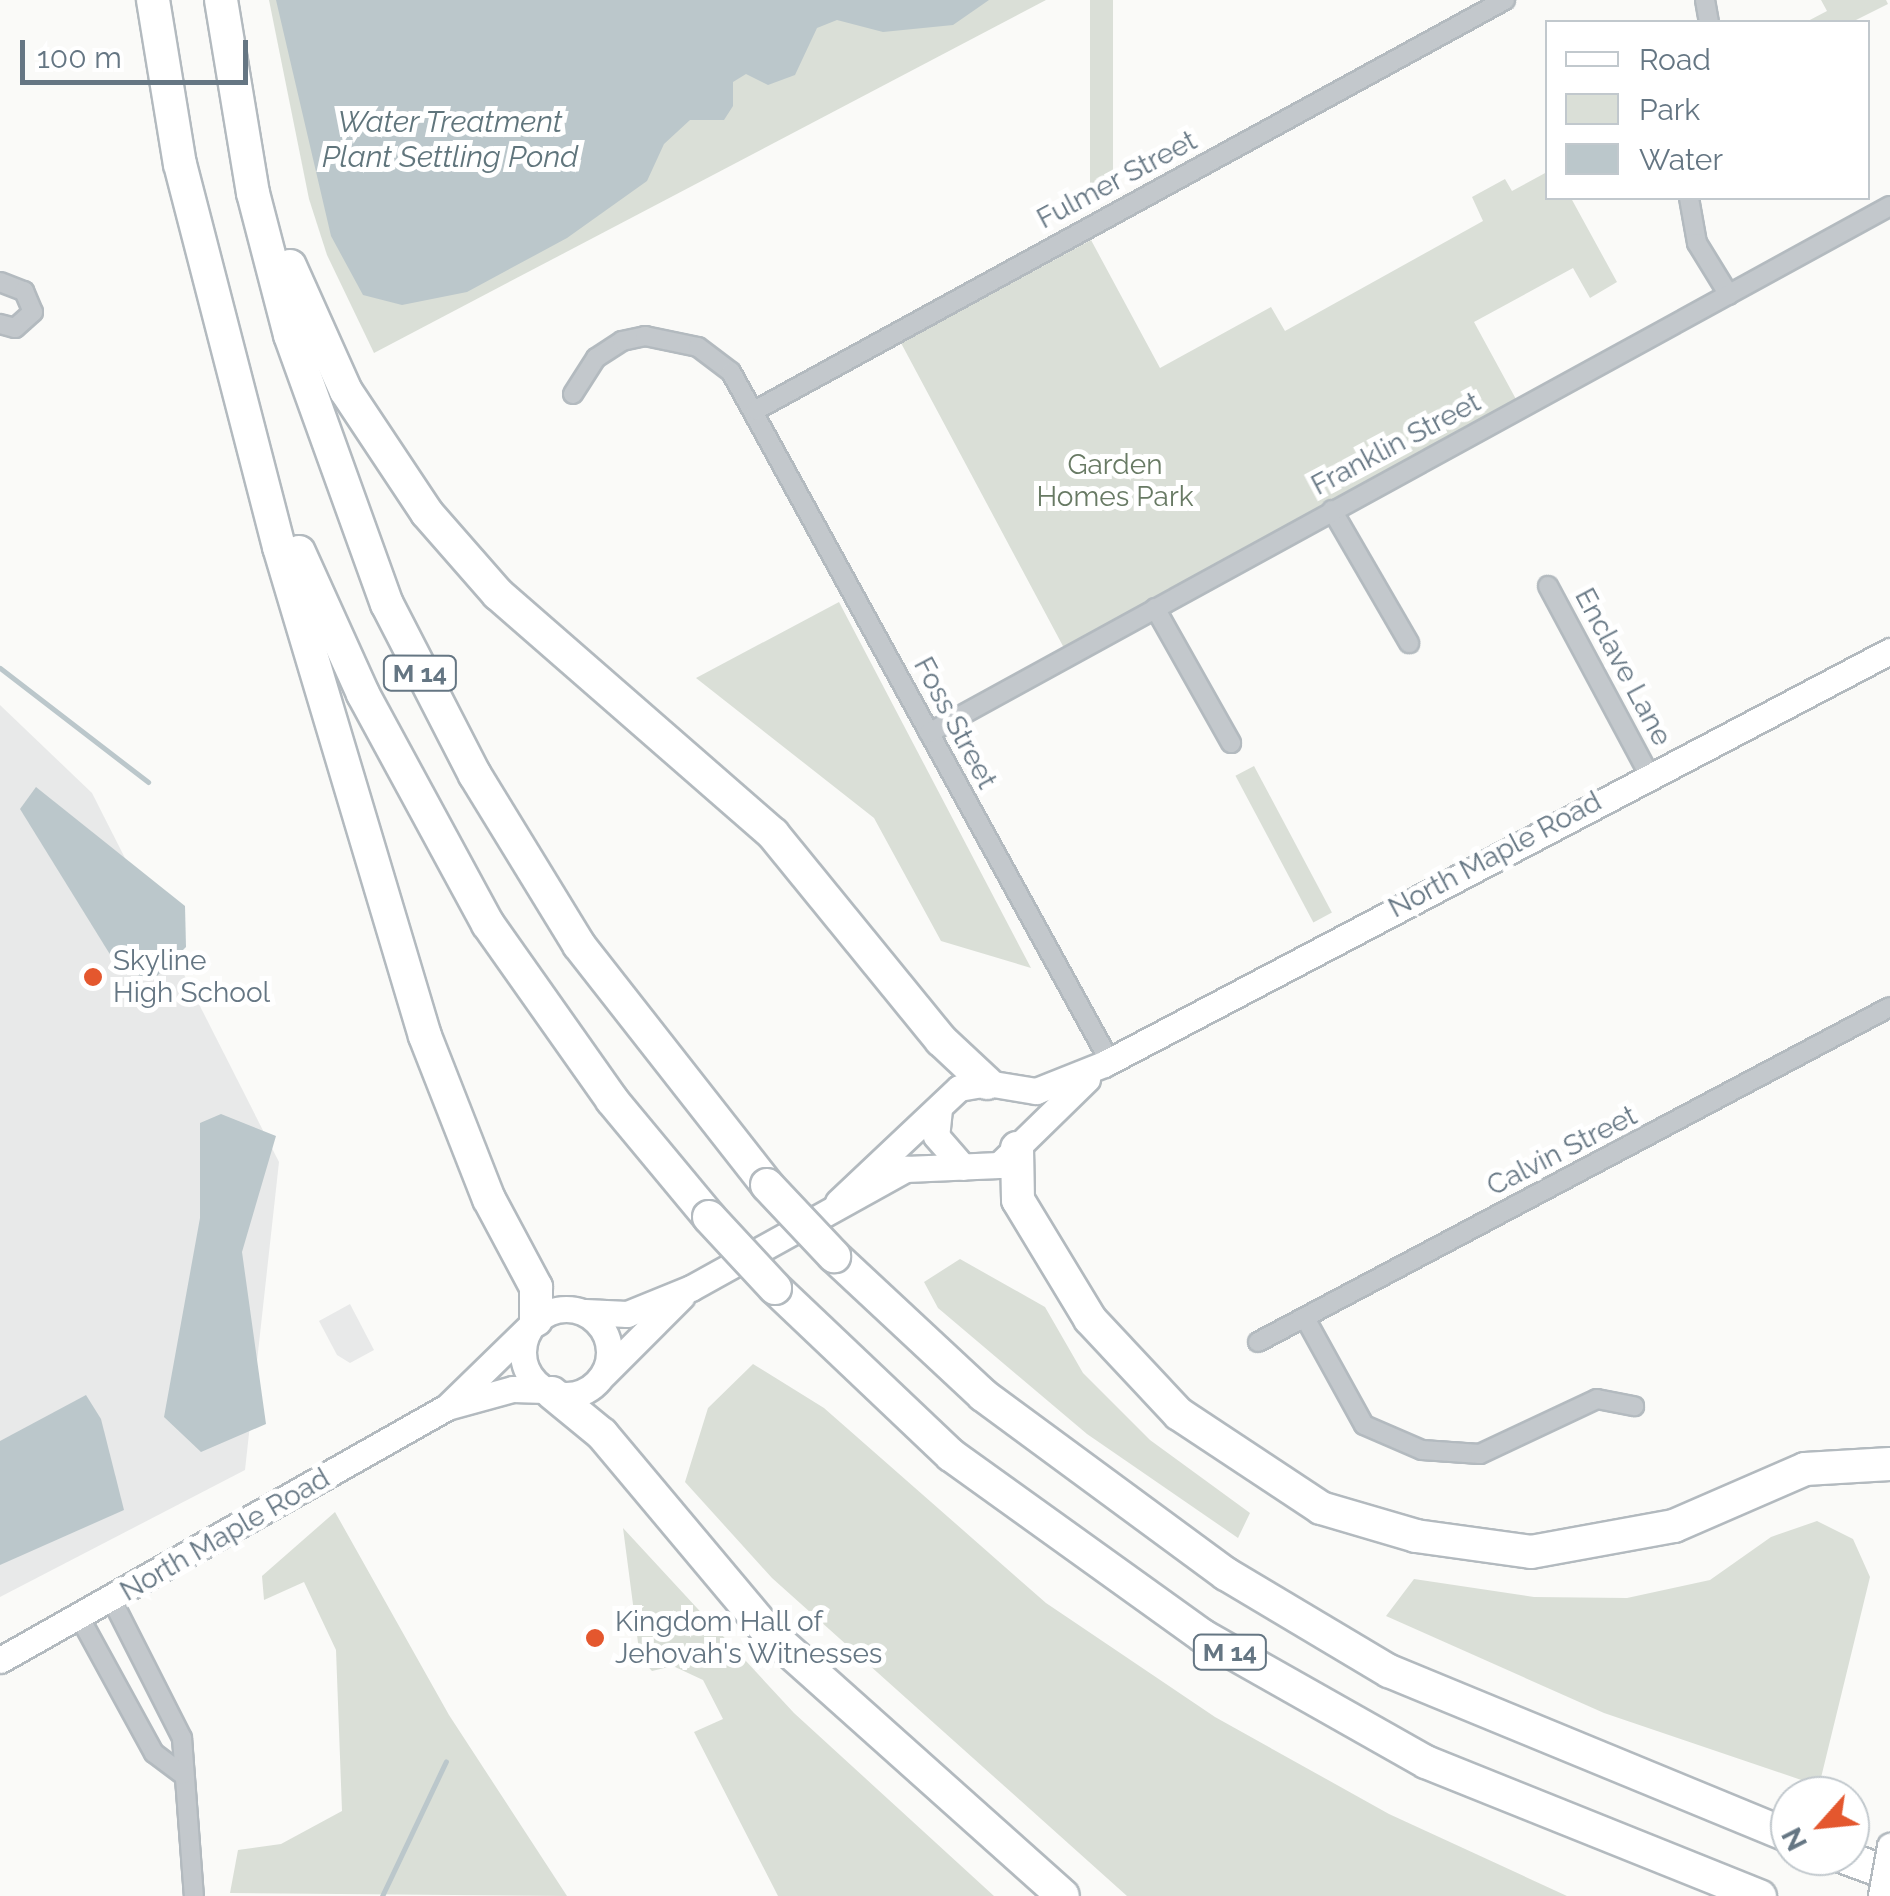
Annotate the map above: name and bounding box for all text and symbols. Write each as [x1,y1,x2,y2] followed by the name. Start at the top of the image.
[25,20,252,82] scale bar
[1545,20,1870,200] legend
[37,40,122,75] text: 100 m
[1639,42,1711,77] text: Road
[1639,92,1700,127] text: Park
[322,104,578,174] water label: Water Treatment Plant Settling Pond
[1031,124,1203,236] street label: Fulmer Street
[1639,142,1723,177] text: Water
[1306,385,1486,503] street label: Franklin Street
[1036,448,1194,514] park label: Garden Homes Park
[1567,583,1679,751] street label: Enclave Lane
[906,652,1004,794] street label: Foss Street
[382,653,458,693] road number: M 14
[1383,785,1607,925] street label: North Maple Road
[113,944,270,1010] place label: Skyline High School
[82,966,104,988] marker: Skyline High School
[1481,1099,1643,1203] street label: Calvin Street
[114,1461,336,1609] street label: North Maple Road
[615,1605,883,1671] place label: Kingdom Hall of Jehovah's Witnesses
[584,1627,606,1649] marker: Kingdom Hall of Jehovah's Witnesses
[1192,1632,1268,1672] road number: M 14
[1770,1776,1870,1876] north arrow
[1775,1822,1814,1856] text: N

